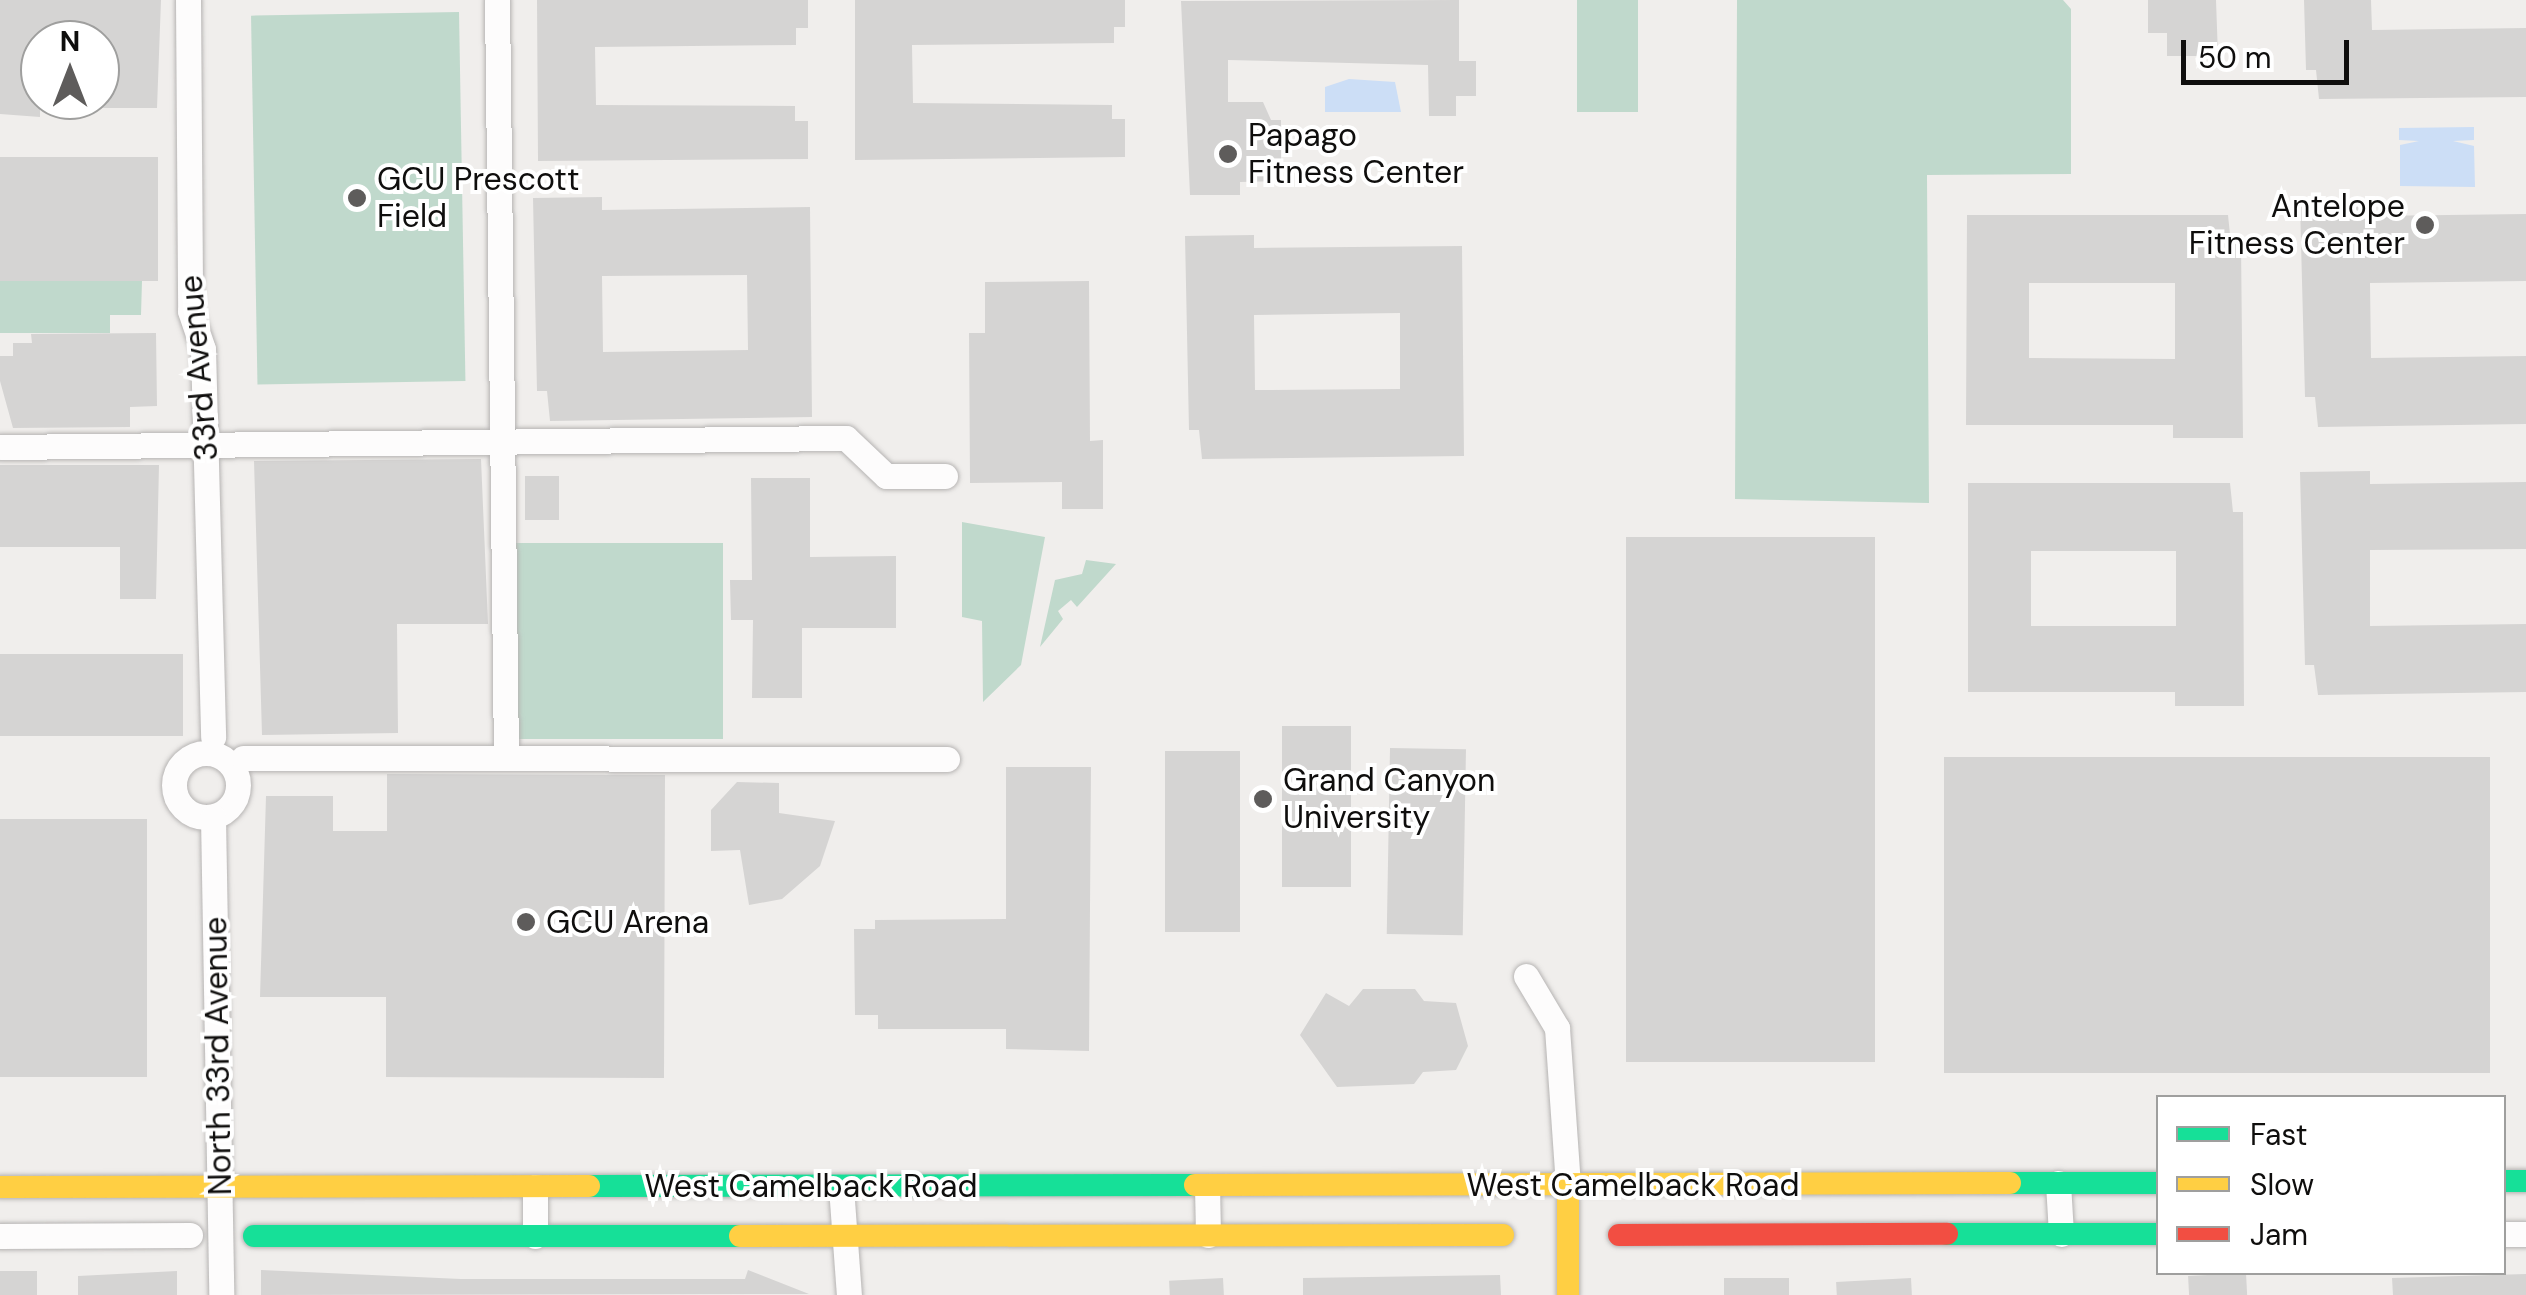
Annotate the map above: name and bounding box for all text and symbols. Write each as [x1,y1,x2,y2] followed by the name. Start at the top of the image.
[20,20,120,120] north arrow
[2186,20,2354,82] scale bar
[60,23,80,60] text: N
[2198,38,2272,77] text: 50 m
[1248,117,1464,192] place label: Papago Fitness Center
[1217,143,1239,165] marker: Papago Fitness Center
[377,161,579,236] place label: GCU Prescott Field
[346,187,368,209] marker: GCU Prescott Field
[2189,188,2405,263] place label: Antelope Fitness Center
[2414,214,2436,236] marker: Antelope Fitness Center
[172,273,226,463] street label: 33rd Avenue
[1283,762,1495,837] place label: Grand Canyon University
[1252,788,1274,810] marker: Grand Canyon University
[546,903,709,941] place label: GCU Arena
[515,911,537,933] marker: GCU Arena
[196,916,240,1196] street label: North 33rd Avenue
[2156,1095,2506,1275] legend
[2250,1115,2308,1154] text: Fast
[2250,1165,2314,1204] text: Slow
[1467,1166,1799,1204] street label: West Camelback Road
[645,1167,977,1205] street label: West Camelback Road
[2250,1215,2308,1254] text: Jam

